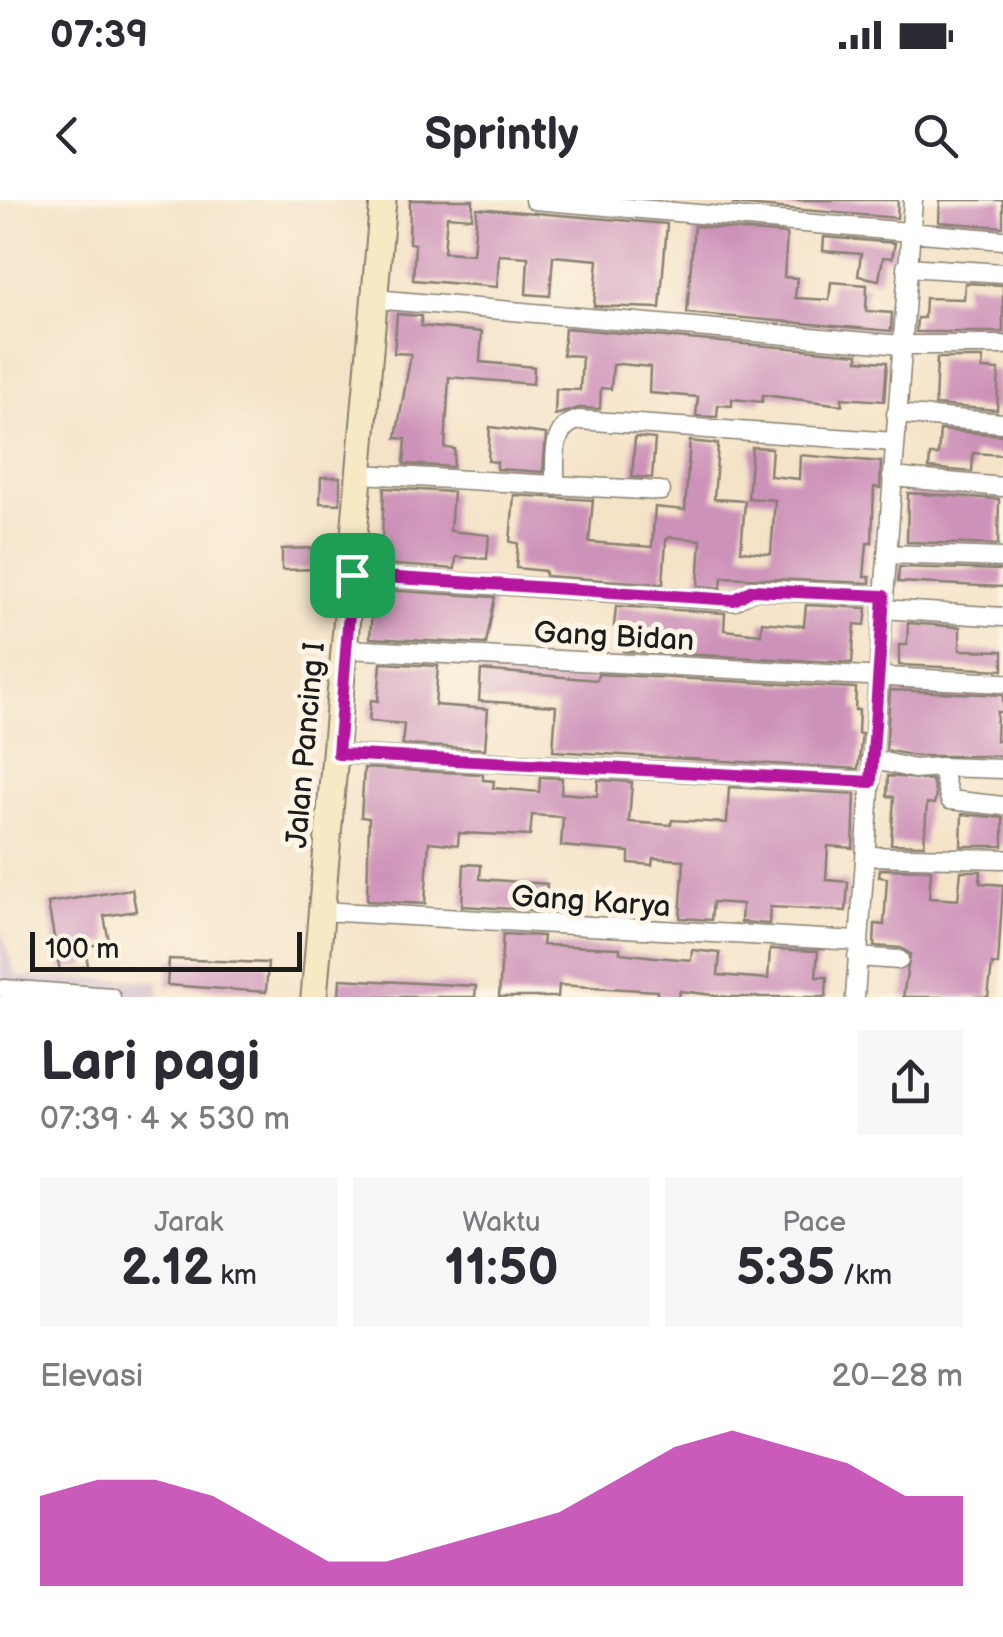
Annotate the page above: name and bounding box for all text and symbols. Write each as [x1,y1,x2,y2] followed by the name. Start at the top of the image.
[50,13,148,58] text: 07:39
[40,108,95,163] icon: back
[424,108,579,163] text: Sprintly
[908,108,963,163] icon: search
[310,533,395,618] pin
[325,548,380,603] icon: arrive
[533,615,695,659] street label: Gang Bidan
[279,641,333,850] street label: Jalan Pancing I
[510,878,672,926] street label: Gang Karya
[30,927,302,971] scale bar
[45,933,119,966] text: 100 m
[40,1029,260,1096] text: Lari pagi
[858,1030,963,1135] button: share
[40,1100,290,1139] text: 07:39 · 4 × 530 m
[154,1206,223,1239] text: Jarak
[462,1206,541,1239] text: Waktu
[782,1206,846,1239] text: Pace
[121,1239,213,1299] text: 2.12
[444,1239,559,1299] text: 11:50
[736,1239,835,1299] text: 5:35
[213,1259,257,1292] text: km
[835,1259,892,1292] text: /km
[40,1357,143,1396] text: Elevasi
[832,1357,963,1396] text: 20–28 m

